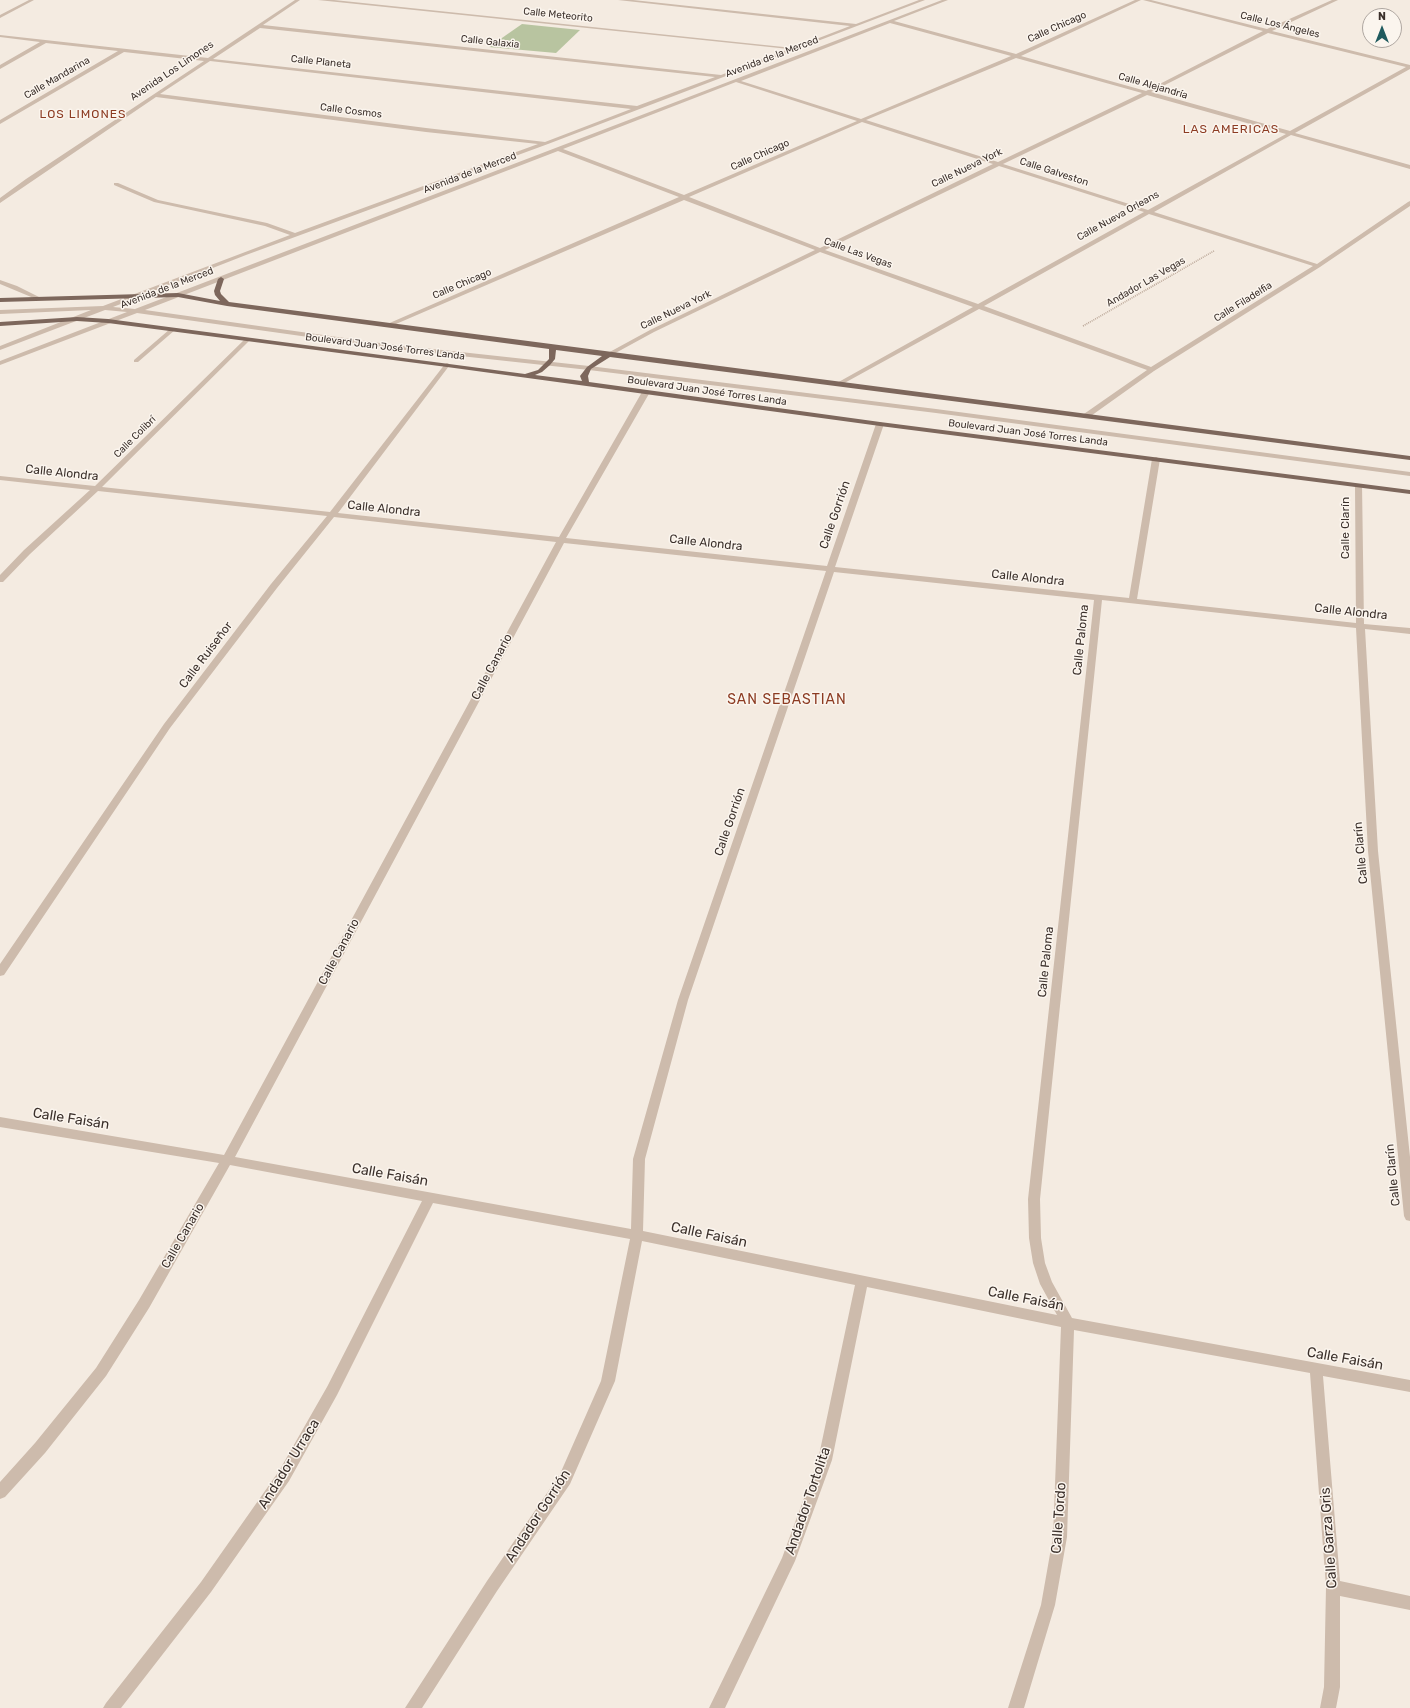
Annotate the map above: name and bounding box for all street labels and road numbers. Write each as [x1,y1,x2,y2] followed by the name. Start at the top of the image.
[523,5,593,25] street label: Calle Meteorito
[1026,9,1088,45] street label: Calle Chicago
[1239,9,1321,41] street label: Calle Los Ángeles
[460,33,520,51] street label: Calle Galaxia
[724,34,820,80] street label: Avenida de la Merced
[128,39,216,103] street label: Avenida Los Limones
[290,53,352,71] street label: Calle Planeta
[22,54,92,102] street label: Calle Mandarina
[1117,70,1189,102] street label: Calle Alejandría
[319,101,383,121] street label: Calle Cosmos
[729,137,791,173] street label: Calle Chicago
[930,146,1004,190] street label: Calle Nueva York
[422,150,518,196] street label: Avenida de la Merced
[1018,155,1090,189] street label: Calle Galveston
[1075,188,1161,244] street label: Calle Nueva Orleans
[822,235,894,271] street label: Calle Las Vegas
[1104,255,1188,309] street label: Andador Las Vegas
[119,265,215,311] street label: Avenida de la Merced
[431,266,493,302] street label: Calle Chicago
[1212,279,1274,325] street label: Calle Filadelfia
[639,288,713,332] street label: Calle Nueva York
[305,331,465,363] street label: Boulevard Juan José Torres Landa
[627,374,787,408] street label: Boulevard Juan José Torres Landa
[111,413,159,461] street label: Calle Colibrí
[948,417,1108,449] street label: Boulevard Juan José Torres Landa
[25,462,99,484] street label: Calle Alondra
[817,479,853,551] street label: Calle Gorrión
[1339,497,1353,559] street label: Calle Clarín
[347,498,421,520] street label: Calle Alondra
[669,532,743,554] street label: Calle Alondra
[991,567,1065,589] street label: Calle Alondra
[1314,601,1388,623] street label: Calle Alondra
[1070,604,1092,676] street label: Calle Paloma
[176,619,236,691] street label: Calle Ruiseñor
[469,631,515,703] street label: Calle Canario
[712,786,748,858] street label: Calle Gorrión
[1351,821,1371,885] street label: Calle Clarín
[316,916,362,988] street label: Calle Canario
[1035,926,1057,998] street label: Calle Paloma
[31,1105,111,1133] street label: Calle Faisán
[1383,1143,1403,1207] street label: Calle Clarín
[350,1160,430,1190] street label: Calle Faisán
[159,1201,207,1271] street label: Calle Canario
[669,1219,749,1251] street label: Calle Faisán
[986,1283,1066,1315] street label: Calle Faisán
[1305,1344,1385,1374] street label: Calle Faisán
[255,1416,323,1512] street label: Andador Urraca
[782,1445,834,1557] street label: Andador Tortolita
[502,1466,574,1566] street label: Andador Gorrión
[1048,1482,1070,1554] street label: Calle Tordo
[1317,1487,1341,1589] street label: Calle Garza Gris

